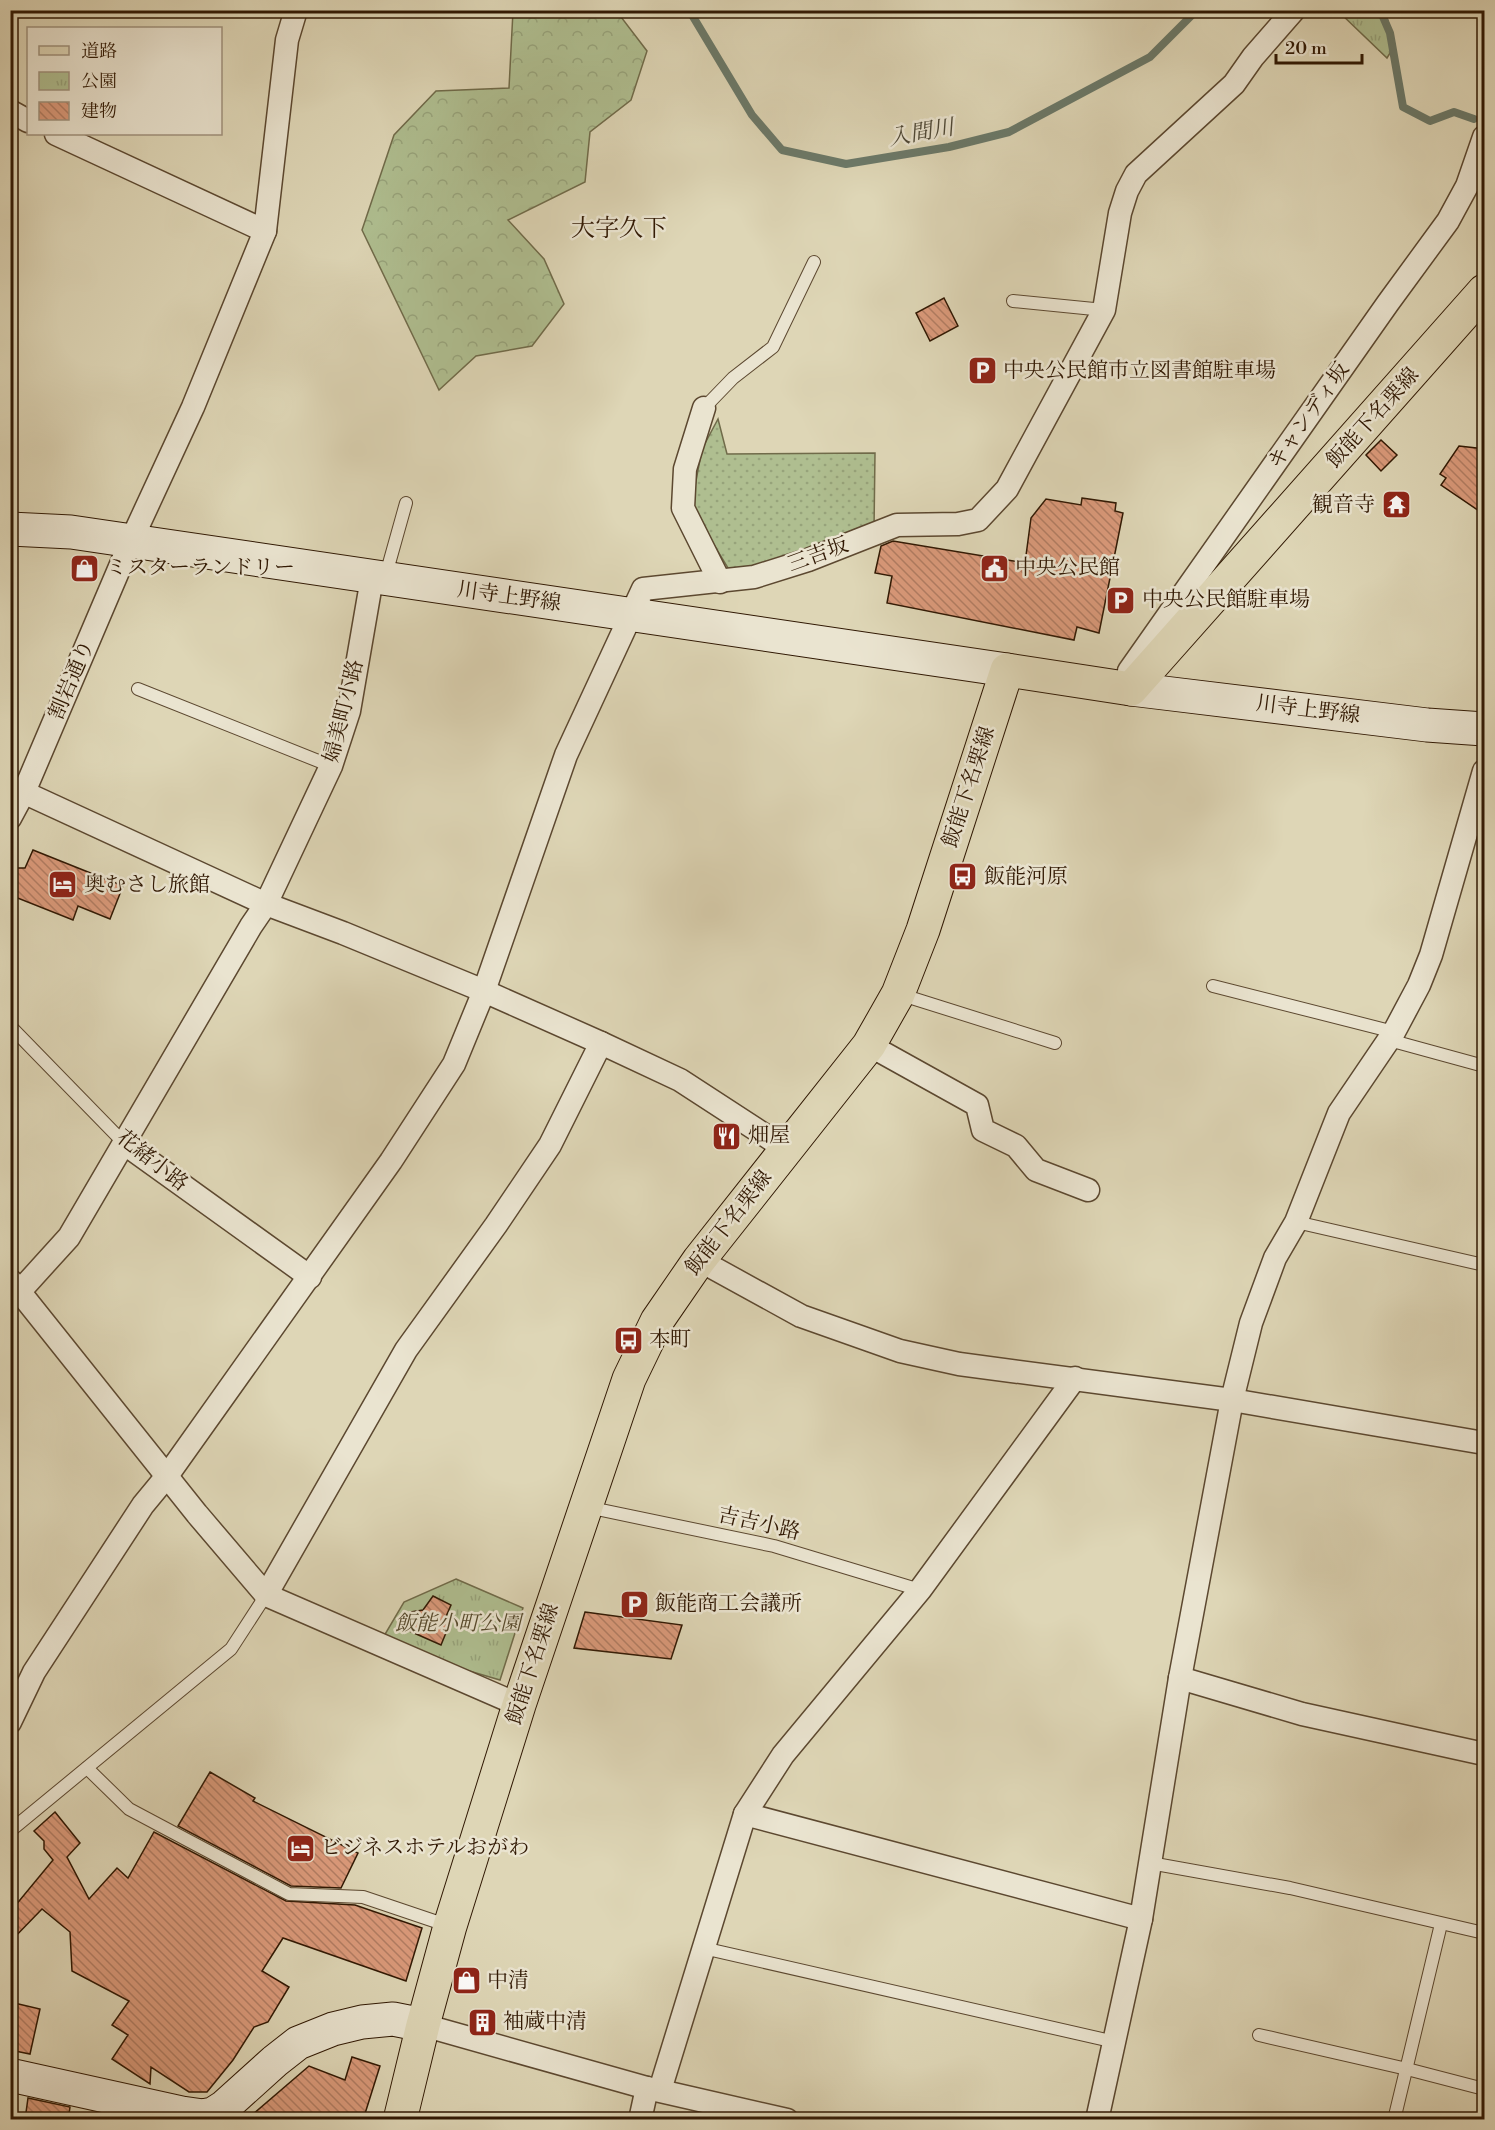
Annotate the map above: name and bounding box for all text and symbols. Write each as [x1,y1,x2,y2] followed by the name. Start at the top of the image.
[27,27,222,135] legend
[1276,27,1362,65] scale bar
[1285,37,1327,60] text: 20 m
[81,40,117,63] text: 道路
[81,70,117,93] text: 公園
[81,100,117,123] text: 建物
[886,114,958,152] water label: 入間川
[571,214,667,244] district label: 大字久下
[966,355,998,387] parking icon: 中央公民館市立図書館駐車場
[1003,358,1276,384] place label: 中央公民館市立図書館駐車場
[1263,358,1355,474] street label: キャンディ坂
[1321,362,1425,474] street label: 飯能下名栗線
[1380,489,1412,521] temple icon: 観音寺
[1312,492,1375,518] place label: 観音寺
[784,532,852,578] street label: 三吉坂
[69,552,101,584] shop icon: ミスターランドリー
[978,552,1010,584] public building icon: 中央公民館
[106,555,295,581] place label: ミスターランドリー
[1015,555,1120,581] place label: 中央公民館
[455,577,563,617] street label: 川寺上野線
[1105,584,1137,616] parking icon: 中央公民館駐車場
[1142,587,1310,613] place label: 中央公民館駐車場
[44,636,100,724] street label: 割岩通り
[319,657,369,765] street label: 婦美町小路
[1254,691,1362,729] street label: 川寺上野線
[937,723,1001,851] street label: 飯能下名栗線
[947,861,979,893] bus stop icon: 飯能河原
[984,864,1068,890] place label: 飯能河原
[47,869,79,901] hotel icon: 奥むさし旅館
[84,872,210,898] place label: 奥むさし旅館
[711,1120,743,1152] restaurant icon: 畑屋
[748,1123,790,1149] place label: 畑屋
[111,1125,193,1197] street label: 花緒小路
[680,1165,778,1281] street label: 飯能下名栗線
[612,1324,644,1356] bus stop icon: 本町
[649,1327,691,1353] place label: 本町
[715,1502,803,1546] street label: 吉吉小路
[618,1588,650,1620] parking icon: 飯能商工会議所
[655,1591,802,1617] place label: 飯能商工会議所
[501,1600,565,1728] street label: 飯能下名栗線
[395,1611,524,1637] park label: 飯能小町公園
[284,1832,316,1864] hotel icon: ビジネスホテルおがわ
[321,1835,529,1861] place label: ビジネスホテルおがわ
[450,1965,482,1997] shop icon: 中清
[487,1968,529,1994] place label: 中清
[466,2006,498,2038] building icon: 袖蔵中清
[503,2009,587,2035] place label: 袖蔵中清

